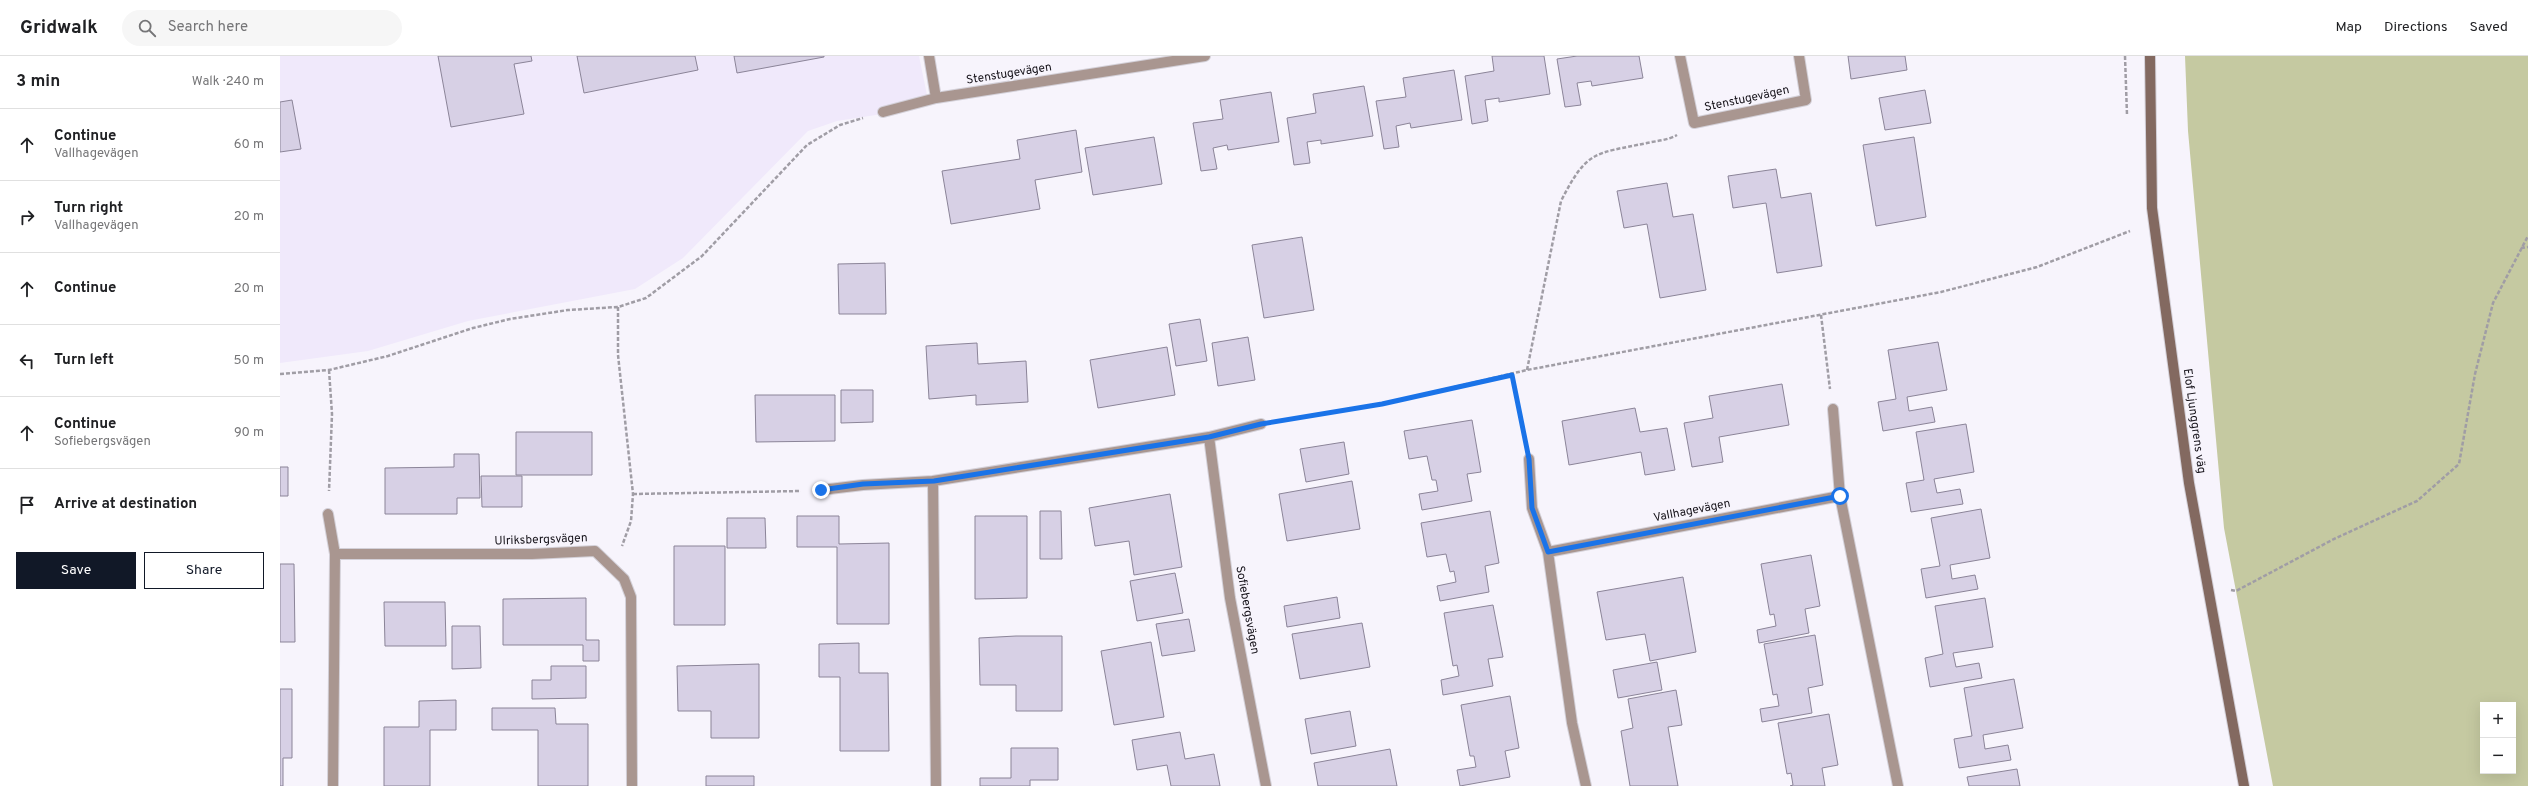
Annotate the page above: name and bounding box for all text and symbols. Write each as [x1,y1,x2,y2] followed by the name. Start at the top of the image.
[122,10,402,46] search box
[20,16,98,40] text: Gridwalk
[136,17,158,39] icon: search
[168,18,248,37] text: Search here
[2336,19,2362,36] text: Map
[2384,19,2448,36] text: Directions
[2470,19,2508,36] text: Saved
[965,59,1053,89] street label: Stenstugevägen
[16,71,60,93] text: 3 min
[192,74,264,90] text: Walk · 240 m
[1703,82,1791,116] street label: Stenstugevägen
[54,127,116,146] text: Continue
[16,134,38,156] icon: ahead
[234,137,264,153] text: 60 m
[54,146,139,162] text: Vallhagevägen
[54,199,123,218] text: Turn right
[16,206,38,228] icon: right
[234,209,264,225] text: 20 m
[54,218,139,234] text: Vallhagevägen
[16,278,38,300] icon: ahead
[54,279,116,298] text: Continue
[234,281,264,297] text: 20 m
[16,350,38,372] icon: left
[54,351,114,370] text: Turn left
[234,353,264,369] text: 50 m
[2179,367,2209,475] street label: Elof Ljunggrens väg
[54,415,116,434] text: Continue
[16,422,38,444] icon: ahead
[234,425,264,441] text: 90 m
[54,434,151,450] text: Sofiebergsvägen
[812,481,830,499] route end
[1831,487,1849,505] route start
[16,494,38,516] icon: arrive
[54,495,197,514] text: Arrive at destination
[1652,496,1732,526] street label: Vallhagevägen
[494,530,588,550] street label: Ulriksbergsvägen
[16,552,136,589] button: Save
[144,552,264,589] button: Share
[1231,565,1263,655] street label: Sofiebergsvägen
[2480,702,2516,774] map controls
[2480,702,2516,738] button: +
[2480,738,2516,774] button: −

